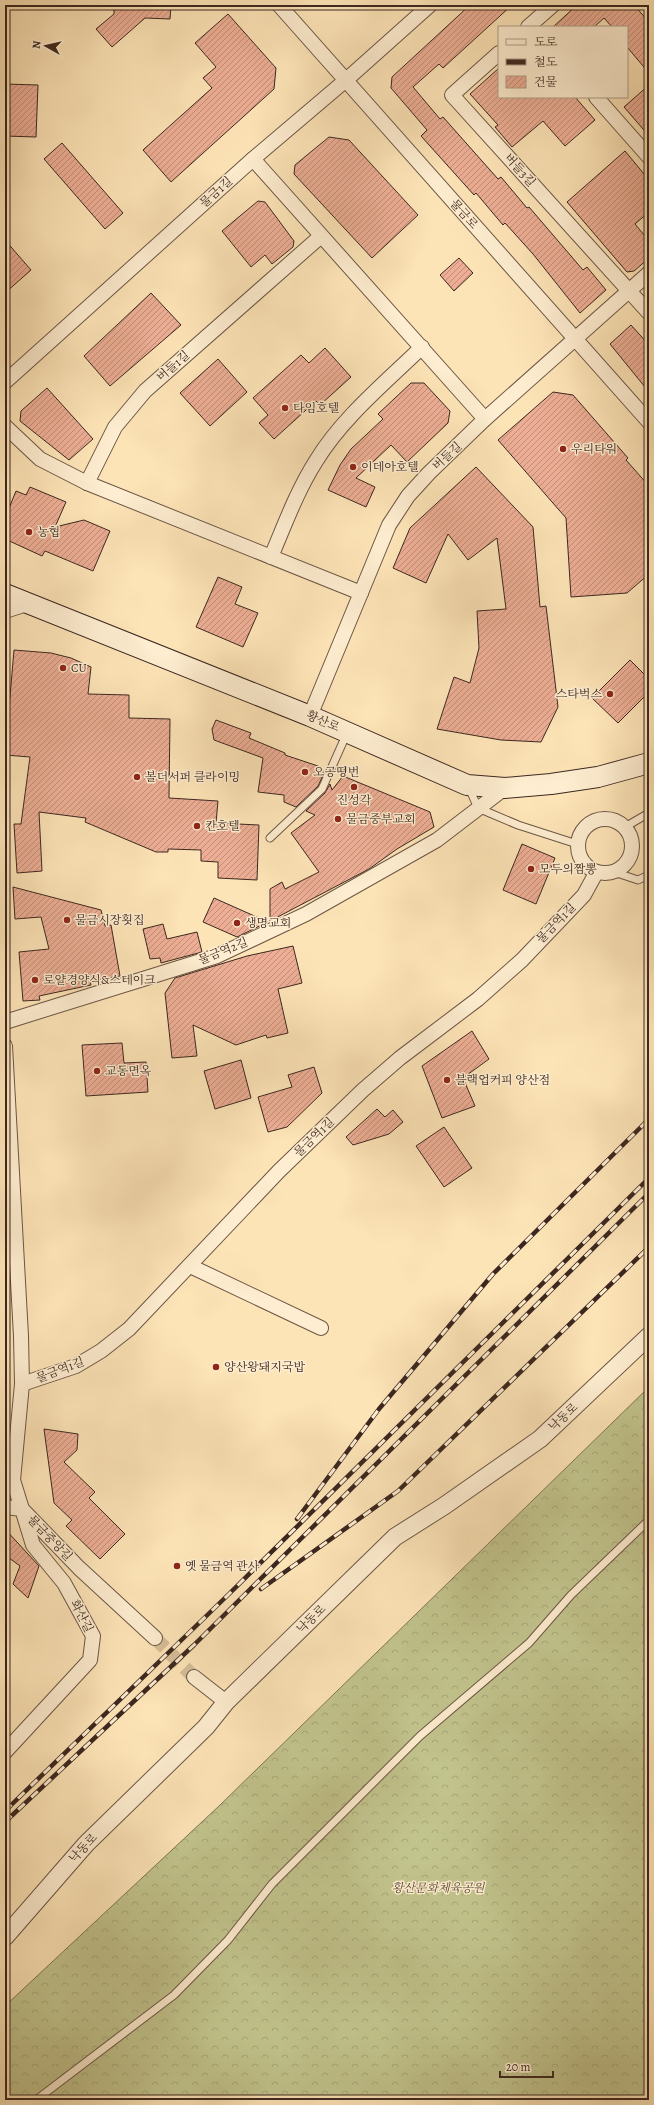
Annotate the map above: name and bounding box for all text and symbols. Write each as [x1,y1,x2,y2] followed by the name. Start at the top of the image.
[26,26,66,66] north arrow
[498,26,628,98] legend
[534,34,558,50] text: 도로
[29,40,45,50] text: N
[534,54,558,70] text: 철도
[534,74,558,90] text: 건물
[501,150,539,190] street label: 버들3길
[196,173,236,211] street label: 물금1길
[446,196,482,233] street label: 물금로
[153,347,193,385] street label: 버들1길
[293,400,339,416] place label: 타임호텔
[280,403,290,413] marker: 타임호텔
[429,438,465,474] street label: 버들길
[571,441,617,457] place label: 우리타워
[558,444,568,454] marker: 우리타워
[361,459,419,475] place label: 이데아호텔
[348,462,358,472] marker: 이데아호텔
[37,524,60,540] place label: 농협
[24,527,34,537] marker: 농협
[71,660,87,676] place label: CU
[58,663,68,673] marker: CU
[556,686,602,702] place label: 스타벅스
[605,689,615,699] marker: 스타벅스
[304,707,343,735] street label: 황산로
[313,764,359,780] place label: 오공떵번
[300,767,310,777] marker: 오공떵번
[145,769,240,785] place label: 볼더서퍼 클라이밍
[132,772,142,782] marker: 볼더서퍼 클라이밍
[349,782,359,792] marker: 진성각
[337,792,372,808] place label: 진성각
[346,811,416,827] place label: 물금중부교회
[333,814,343,824] marker: 물금중부교회
[205,818,240,834] place label: 칸호텔
[192,821,202,831] marker: 칸호텔
[539,861,597,877] place label: 모두의짬뽕
[526,864,536,874] marker: 모두의짬뽕
[533,899,579,947] street label: 물금역1길
[75,912,145,928] place label: 물금시장횟집
[62,915,72,925] marker: 물금시장횟집
[245,915,291,931] place label: 생명교회
[232,918,242,928] marker: 생명교회
[196,934,250,968] street label: 물금역2길
[43,972,156,988] place label: 로얄경양식&스테이크
[30,975,40,985] marker: 로얄경양식&스테이크
[105,1063,152,1079] place label: 교동면옥
[92,1066,102,1076] marker: 교동면옥
[455,1072,550,1088] place label: 블랙업커피 양산점
[442,1075,452,1085] marker: 블랙업커피 양산점
[290,1114,338,1160] street label: 물금역1길
[34,1353,86,1387] street label: 물금역1길
[224,1359,306,1375] place label: 양산왕돼지국밥
[211,1362,221,1372] marker: 양산왕돼지국밥
[545,1399,581,1435] street label: 낙동로
[24,1512,76,1564] street label: 물금중앙길
[185,1558,260,1574] place label: 옛 물금역 관사
[172,1561,182,1571] marker: 옛 물금역 관사
[67,1597,97,1635] street label: 화산길
[293,1601,329,1637] street label: 낙동로
[65,1830,101,1866] street label: 낙동로
[392,1880,486,1896] park label: 황산문화체육공원
[500,2053,553,2079] scale bar
[506,2059,530,2075] text: 20 m

